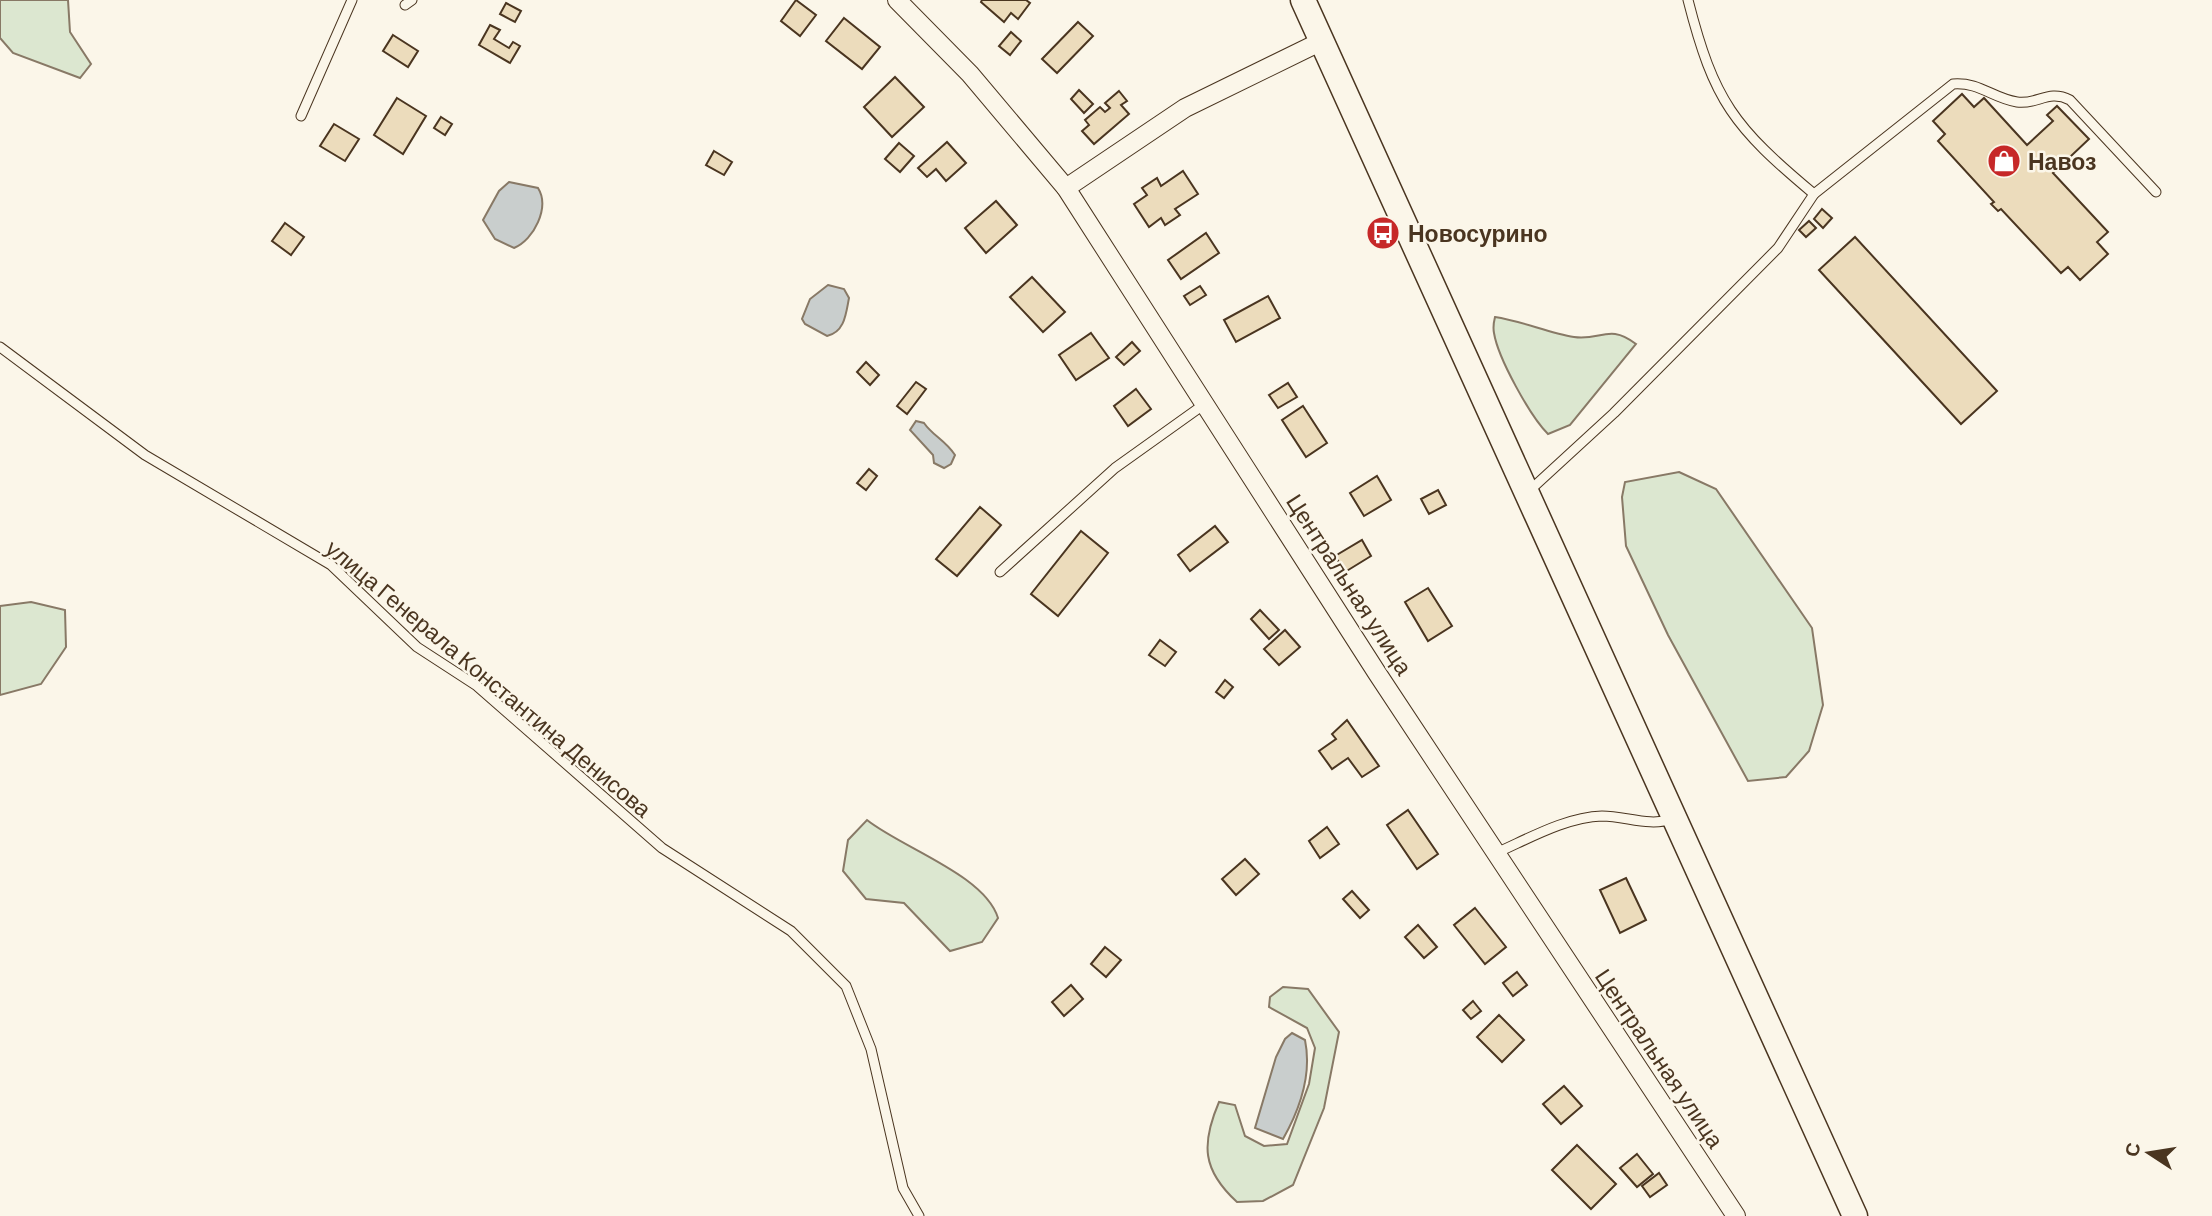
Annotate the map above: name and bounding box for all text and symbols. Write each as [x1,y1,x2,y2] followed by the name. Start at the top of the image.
[1985,142,2023,180] shop icon: Навоз
[2028,147,2096,175] place label: Навоз
[1364,214,1402,252] bus stop icon: Новосурино
[1408,219,1548,247] place label: Новосурино
[1281,488,1419,680] street label: Центральная улица
[321,533,658,823] street label: улица Генерала Константина Денисова
[1590,963,1730,1153] street label: Центральная улица
[2114,1118,2184,1188] north arrow
[2119,1140,2145,1158] text: С

